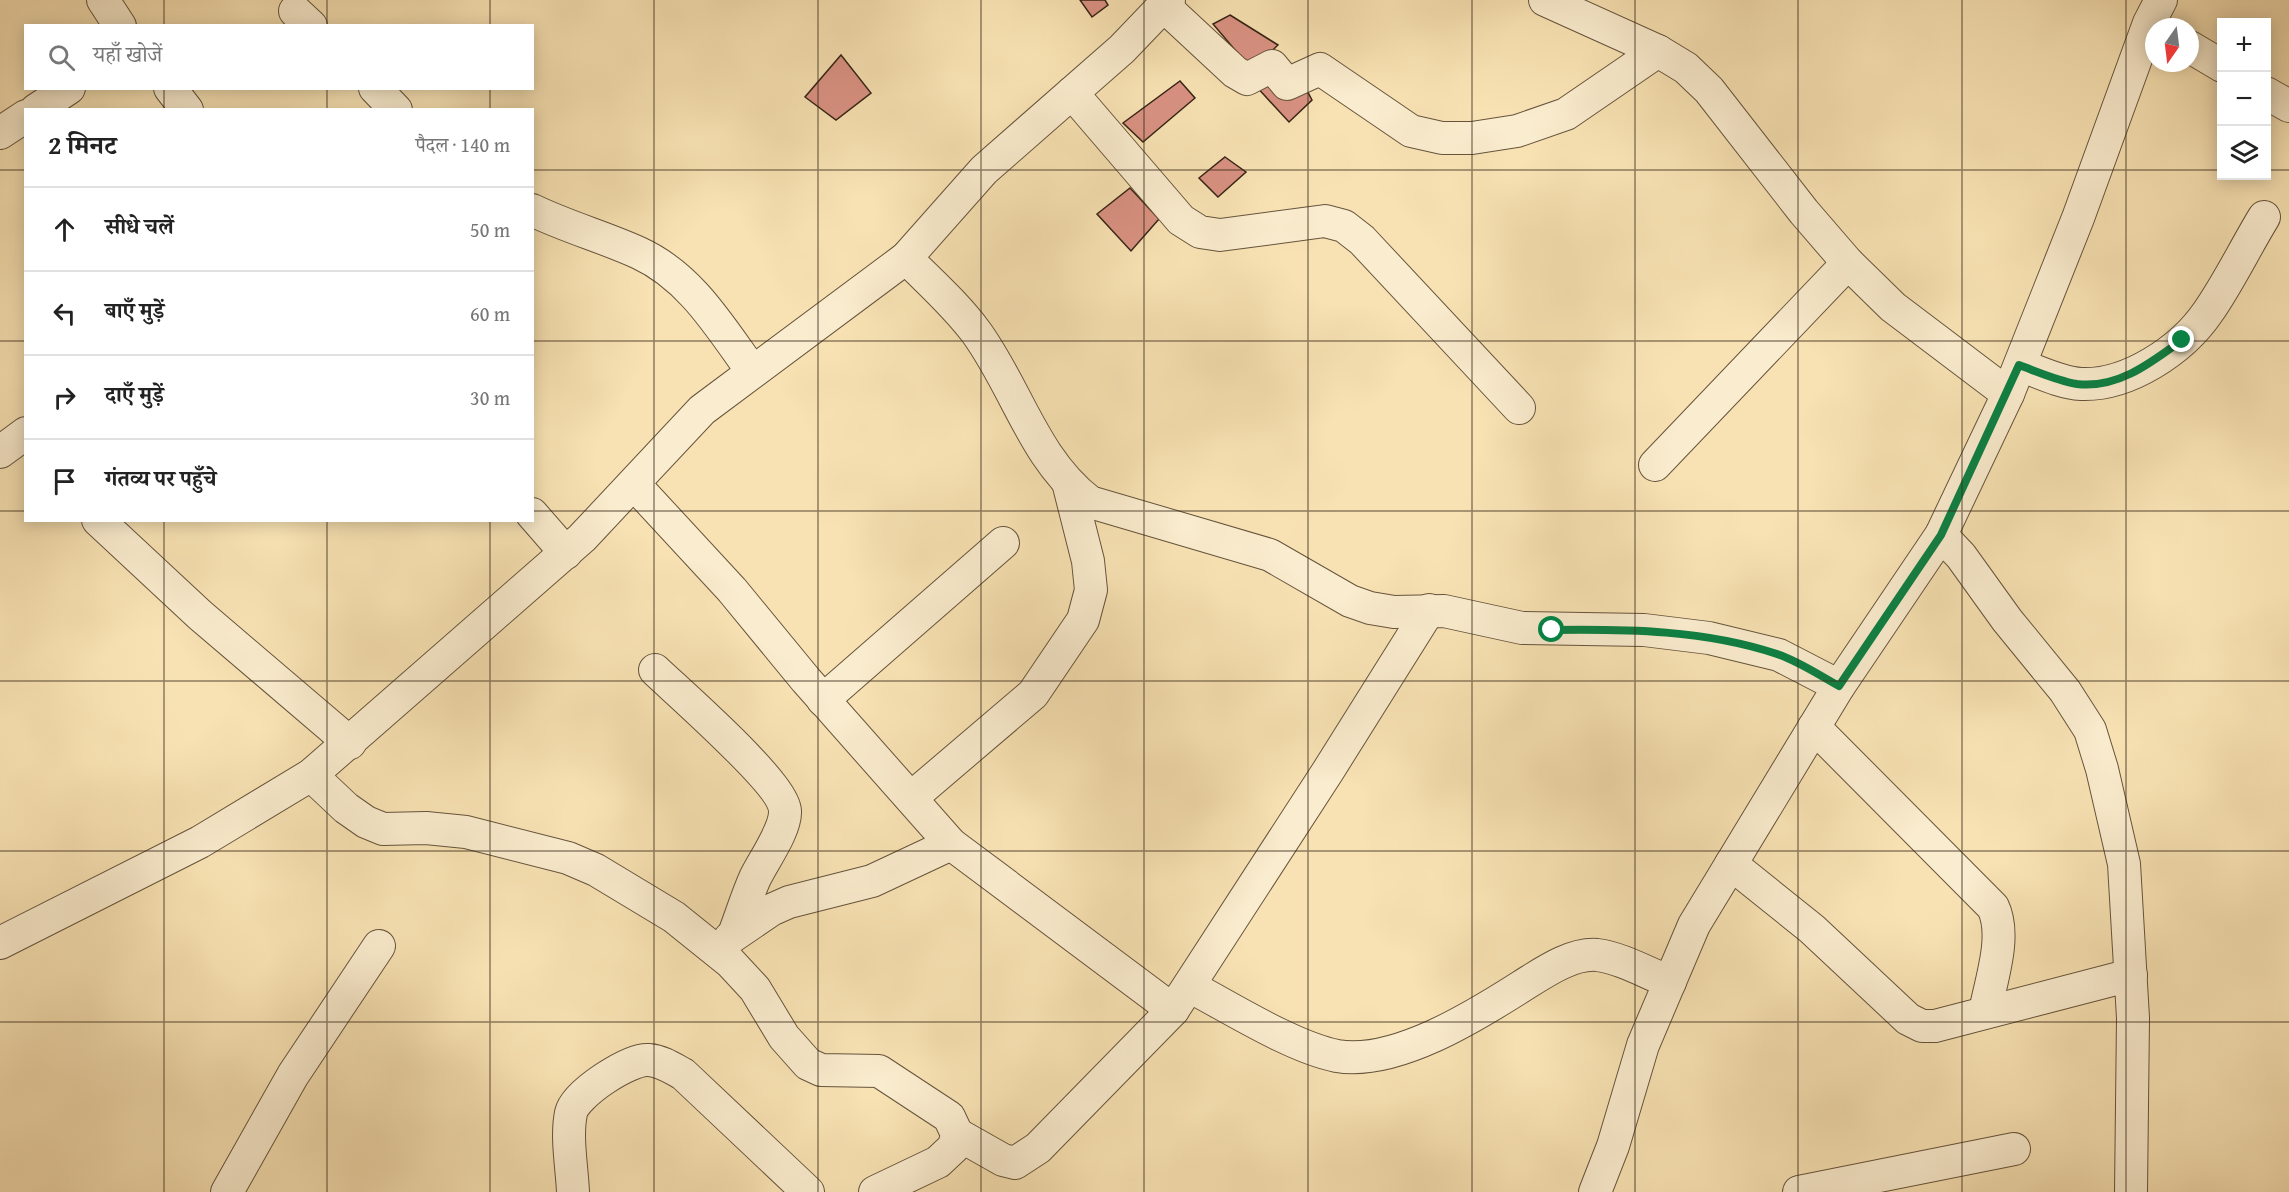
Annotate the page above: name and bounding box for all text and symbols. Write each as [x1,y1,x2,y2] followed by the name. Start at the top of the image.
[2145,18,2199,72] north arrow
[2217,18,2271,180] map controls
[2217,18,2271,72] button: +
[24,24,534,90] search box
[93,38,162,70] text: यहाँ खोजें
[45,41,78,74] icon: search
[2217,72,2271,126] button: −
[48,125,116,164] text: 2 मिनट
[2217,126,2271,180] button: layers
[416,130,510,159] text: पैदल · 140 m
[105,210,174,242] text: सीधे चलें
[48,213,81,246] icon: ahead
[470,215,510,244] text: 50 m
[105,294,164,326] text: बाएँ मुड़ें
[48,297,81,330] icon: left
[470,299,510,328] text: 60 m
[2168,326,2194,352] route end
[105,378,164,410] text: दाएँ मुड़ें
[48,381,81,414] icon: right
[470,383,510,412] text: 30 m
[105,462,216,494] text: गंतव्य पर पहुँचे
[48,465,81,498] icon: arrive
[1538,616,1564,642] route start

